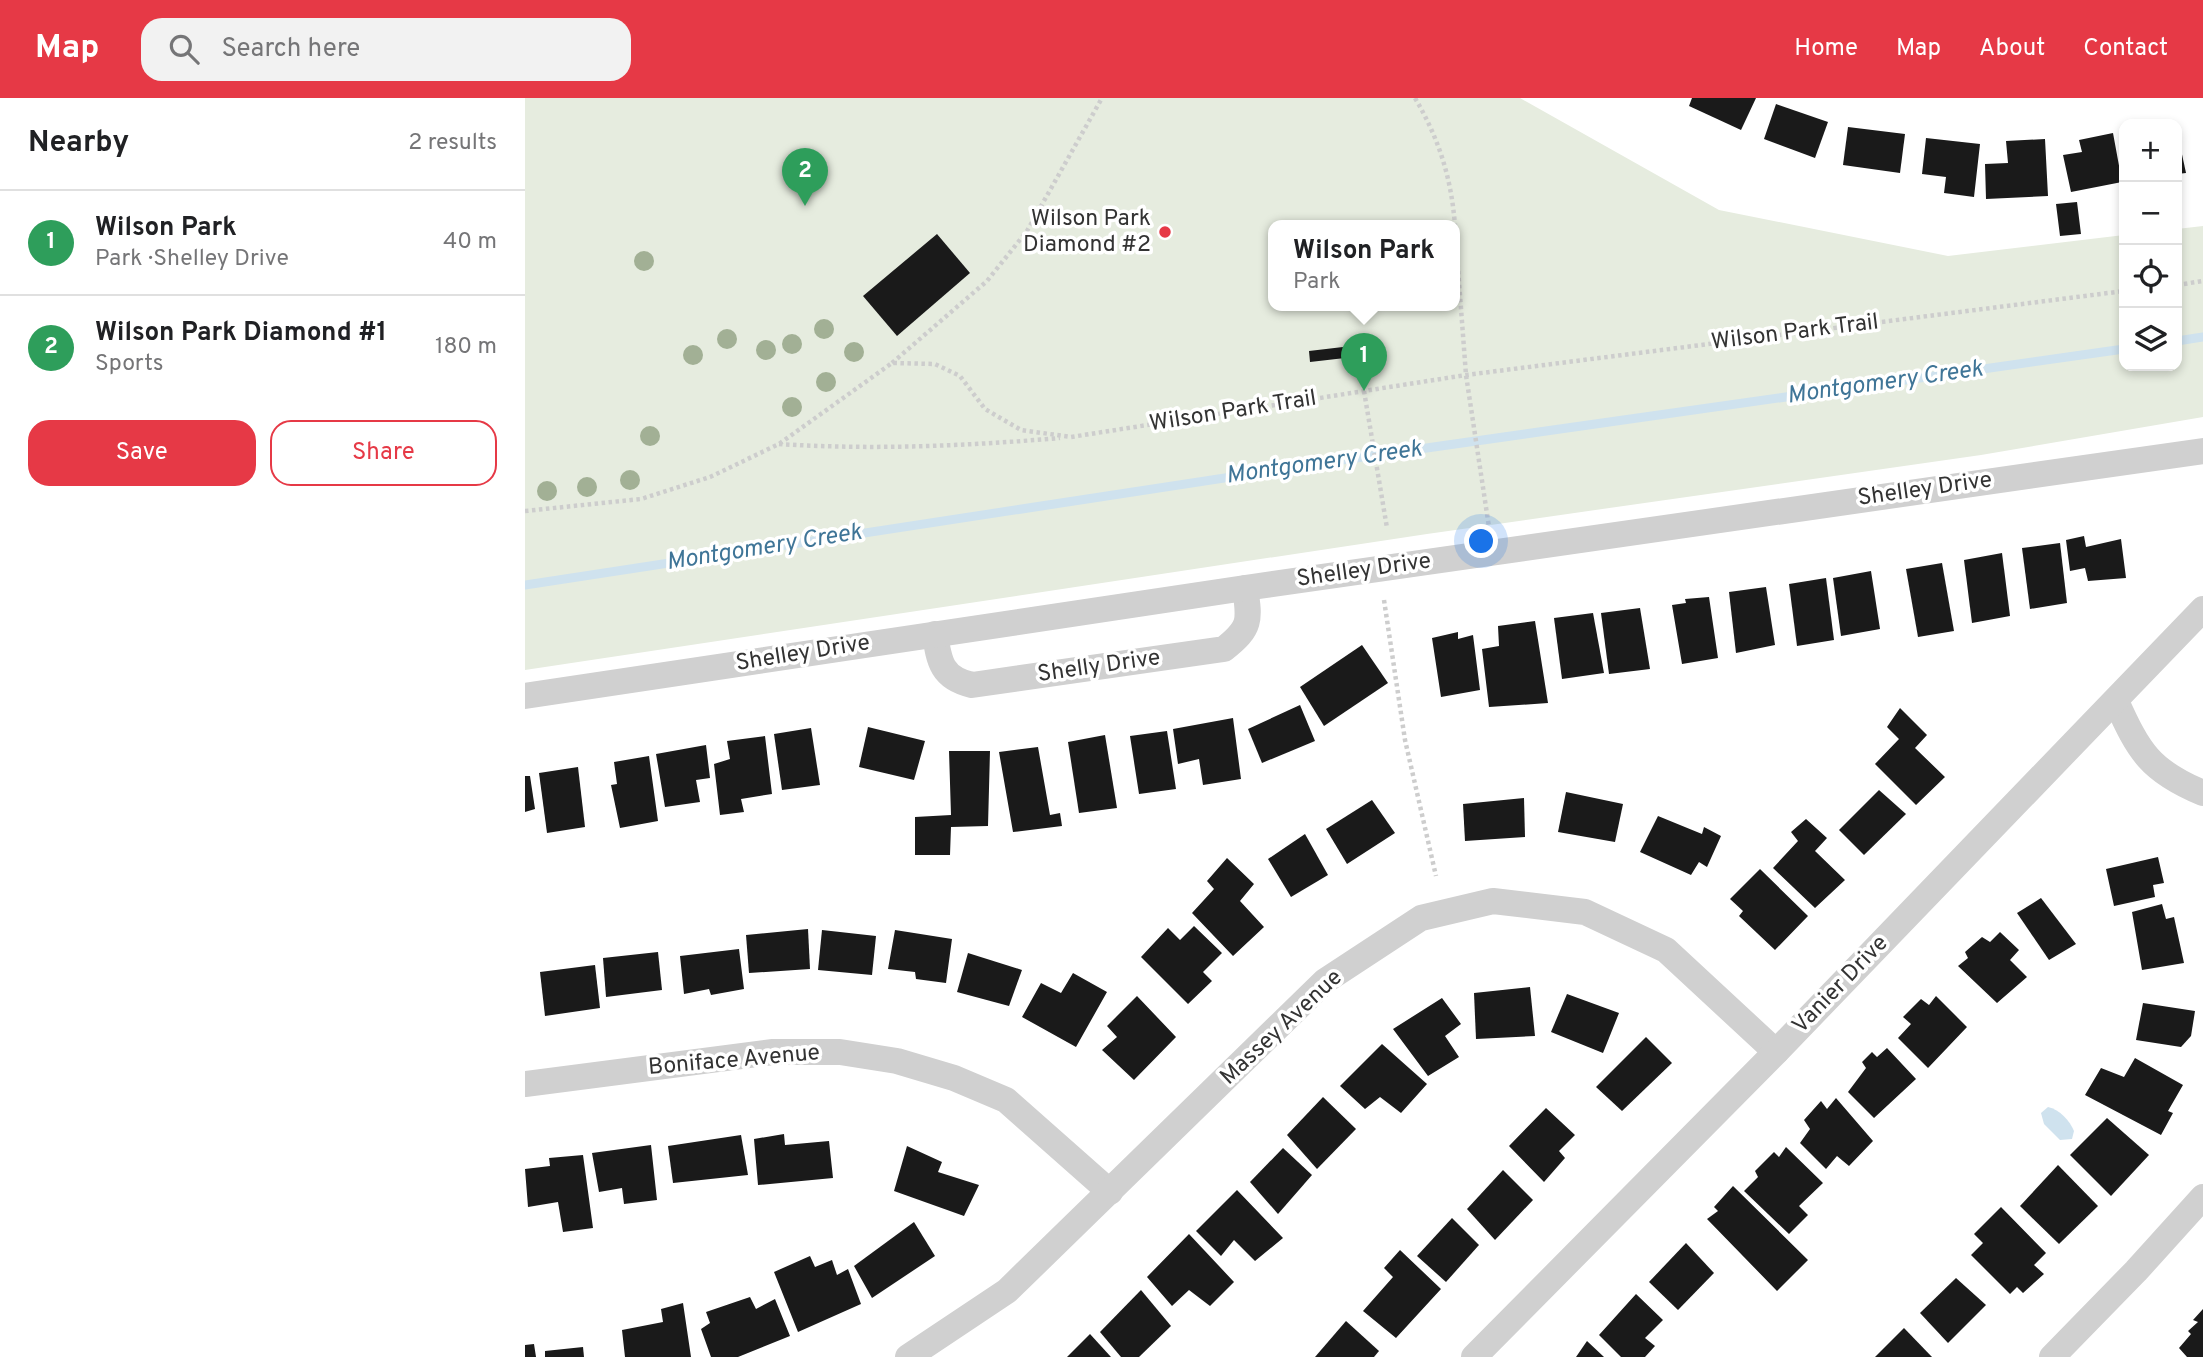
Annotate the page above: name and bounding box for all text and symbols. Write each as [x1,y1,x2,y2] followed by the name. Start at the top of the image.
[141,18,631,81] search box
[35,28,99,70] text: Map
[165,30,203,68] icon: search
[221,33,360,66] text: Search here
[1794,34,1858,64] text: Home
[1896,34,1941,64] text: Map
[1979,34,2045,64] text: About
[2083,34,2168,64] text: Contact
[2119,119,2182,371] map controls
[2119,119,2182,182] button: +
[28,125,129,162] text: Nearby
[408,129,497,158] text: 2 results
[782,148,828,206] pin: 2
[2119,182,2182,245] button: −
[1023,205,1151,260] place label: Wilson Park Diamond #2
[95,212,237,245] text: Wilson Park
[1268,220,1460,311] popup
[1157,224,1173,240] marker: Wilson Park Diamond #2
[46,228,56,257] text: 1
[443,228,497,257] text: 40 m
[1293,235,1435,268] text: Wilson Park
[95,245,289,274] text: Park · Shelley Drive
[2119,245,2182,308] button: locate
[1293,268,1341,297] text: Park
[1710,308,1880,358] street label: Wilson Park Trail
[2119,308,2182,371] button: layers
[95,317,387,350] text: Wilson Park Diamond #1
[44,333,58,362] text: 2
[435,333,497,362] text: 180 m
[1341,333,1387,391] pin: 1
[95,350,163,379] text: Sports
[1785,354,1986,412] water label: Montgomery Creek
[1147,384,1319,440] street label: Wilson Park Trail
[28,420,256,486] button: Save
[270,420,497,486] button: Share
[1224,434,1425,492] water label: Montgomery Creek
[1856,466,1994,514] street label: Shelley Drive
[664,518,865,578] water label: Montgomery Creek
[1464,524,1498,558] your location
[1295,547,1433,595] street label: Shelley Drive
[734,629,872,679] street label: Shelley Drive
[1036,644,1162,690] street label: Shelly Drive
[1787,930,1895,1040] street label: Vanier Drive
[1215,964,1349,1092] street label: Massey Avenue
[647,1039,821,1083] street label: Boniface Avenue

